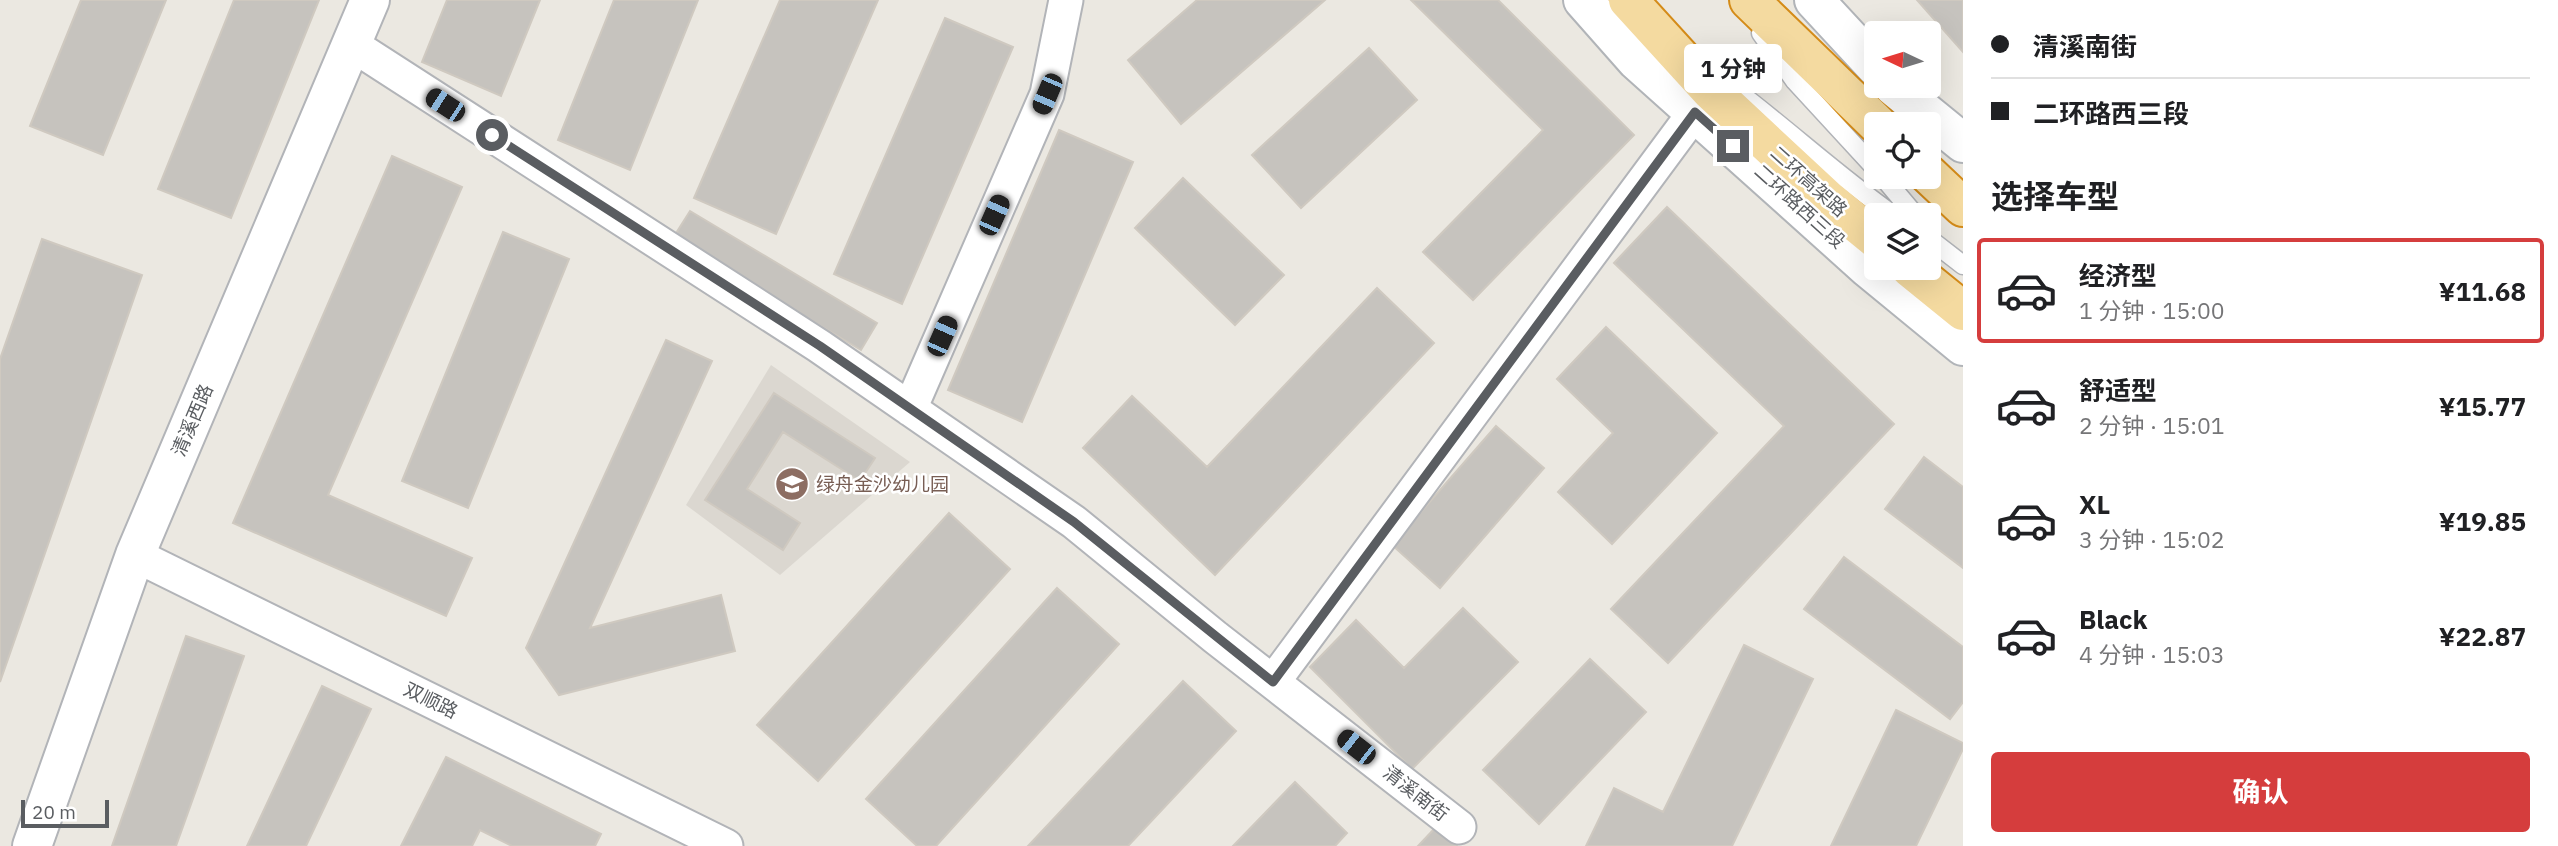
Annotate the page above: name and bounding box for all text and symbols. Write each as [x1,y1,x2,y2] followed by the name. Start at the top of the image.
[1864,21,1941,98] north arrow
[1864,21,1941,280] map controls
[2033,29,2137,63] text: 清溪南街
[1684,44,1782,94] callout: 1 分钟
[1700,53,1766,83] text: 1 分钟
[1030,71,1065,117] car
[422,85,469,125] car
[2033,96,2189,130] text: 二环路西三段
[1864,112,1941,189] button: locate
[476,119,508,151] route start
[1717,130,1749,162] route end
[1766,140,1852,222] street label: 二环高架路
[1750,159,1850,253] street label: 二环路西三段
[1991,175,2119,217] text: 选择车型
[976,192,1013,238] car
[1864,203,1941,280] button: layers
[2079,258,2157,292] text: 经济型
[1995,259,2058,322] icon: car
[2439,274,2526,308] text: ¥11.68
[2079,295,2225,325] text: 1 分钟 · 15:00
[924,313,961,359] car
[2079,373,2157,407] text: 舒适型
[1995,374,2058,437] icon: car
[166,380,218,460] street label: 清溪西路
[2439,389,2526,423] text: ¥15.77
[2079,410,2225,440] text: 2 分钟 · 15:01
[773,465,811,503] school or university icon: 绿舟金沙幼儿园
[816,472,949,496] place label: 绿舟金沙幼儿园
[2079,487,2110,521] text: XL
[1995,489,2058,552] icon: car
[2439,504,2526,538] text: ¥19.85
[2079,524,2225,554] text: 3 分钟 · 15:02
[2079,602,2147,636] text: Black
[1995,604,2058,667] icon: car
[2439,619,2526,653] text: ¥22.87
[2079,639,2225,669] text: 4 分钟 · 15:03
[400,677,462,723] street label: 双顺路
[1333,726,1380,768] car
[1991,752,2530,832] button: 确认
[1379,760,1453,826] street label: 清溪南街
[21,797,108,829] scale bar
[32,800,76,824] text: 20 m

